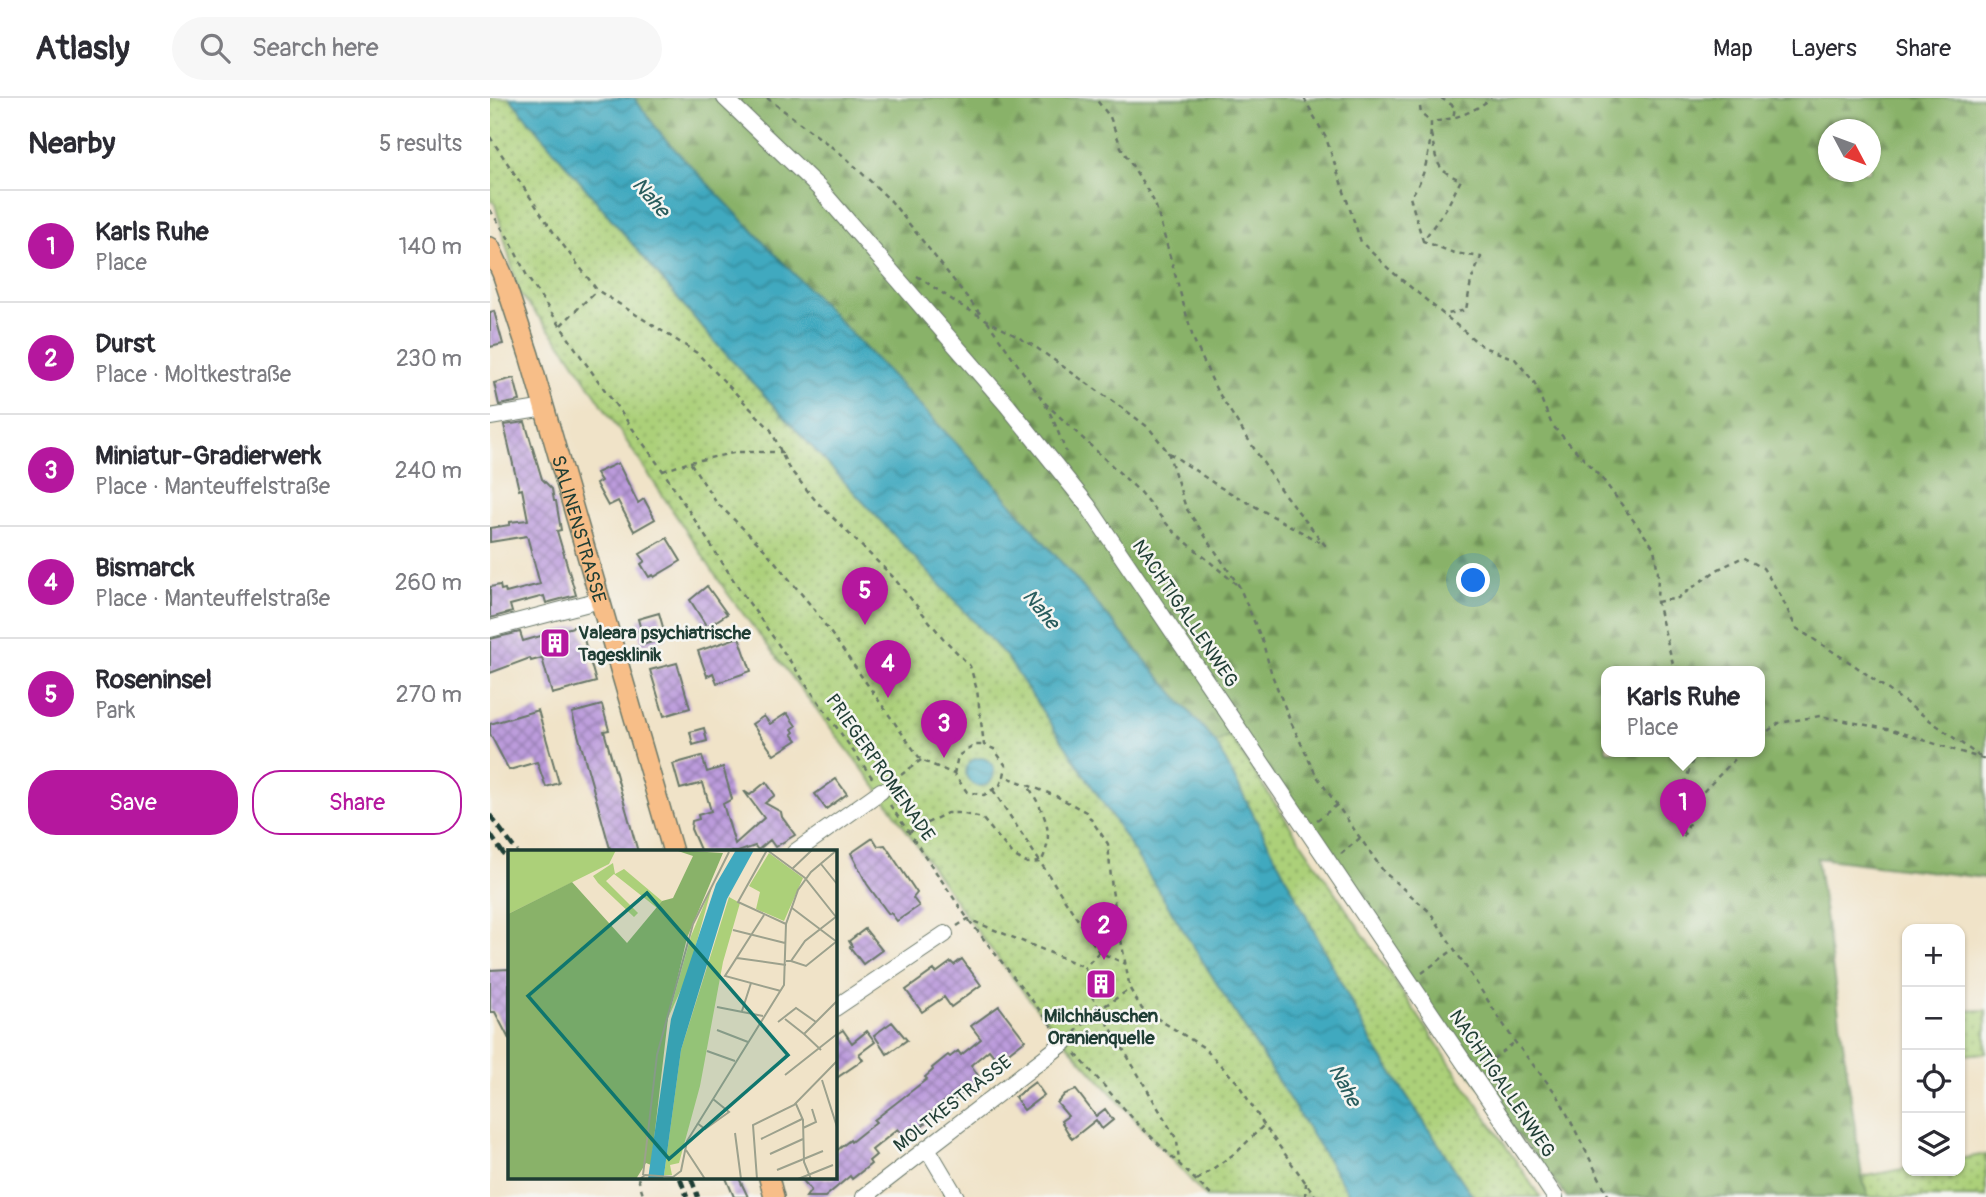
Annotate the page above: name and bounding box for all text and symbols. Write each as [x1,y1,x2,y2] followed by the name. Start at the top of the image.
[172,17,662,80] search box
[35,28,130,69] text: Atlasly
[196,29,234,67] icon: search
[252,32,379,64] text: Search here
[1713,34,1753,63] text: Map
[1791,34,1857,63] text: Layers
[1895,34,1951,63] text: Share
[1818,119,1881,182] north arrow
[28,125,115,162] text: Nearby
[379,129,462,158] text: 5 results
[626,172,677,225] water label: Nahe
[95,216,209,248] text: Karls Ruhe
[47,232,56,261] text: 1
[399,232,462,261] text: 140 m
[95,248,147,277] text: Place
[95,328,155,360] text: Durst
[45,344,57,373] text: 2
[396,344,462,373] text: 230 m
[95,360,291,389] text: Place · Moltkestraße
[95,440,321,472] text: Miniatur-Gradierwerk
[546,453,611,606] street label: SALINENSTRASSE
[45,456,57,485] text: 3
[395,456,462,485] text: 240 m
[95,472,330,501] text: Place · Manteuffelstraße
[1127,535,1243,692] street label: NACHTIGALLENWEG
[95,552,194,584] text: Bismarck
[1456,563,1490,597] your location
[842,567,888,625] pin: 5
[44,568,58,597] text: 4
[395,568,462,597] text: 260 m
[95,584,330,613] text: Place · Manteuffelstraße
[1016,584,1067,637] water label: Nahe
[577,621,752,667] place label: Valeara psychiatrische Tagesklinik
[538,626,572,660] building icon: Valeara psychiatrische Tagesklinik
[865,640,911,698] pin: 4
[95,664,212,696] text: Roseninsel
[1601,666,1765,757] popup
[45,680,57,709] text: 5
[396,680,462,709] text: 270 m
[1626,681,1740,713] text: Karls Ruhe
[820,689,940,846] street label: PRIEGERPROMENADE
[95,696,135,725] text: Park
[921,700,967,758] pin: 3
[1626,713,1678,742] text: Place
[28,770,238,835] button: Save
[252,770,462,835] button: Share
[1660,779,1706,837] pin: 1
[508,850,836,1180] inset map
[1081,902,1127,960] pin: 2
[1902,924,1965,1176] map controls
[1902,924,1965,987] button: +
[1084,967,1118,1001] building icon: Milchhäuschen Oranienquelle
[1902,987,1965,1050] button: −
[1044,1004,1158,1050] place label: Milchhäuschen Oranienquelle
[1444,1005,1560,1162] street label: NACHTIGALLENWEG
[889,1050,1017,1158] street label: MOLTKESTRASSE
[1902,1050,1965,1113] button: locate
[1322,1059,1368,1113] water label: Nahe
[1902,1113,1965,1176] button: layers

